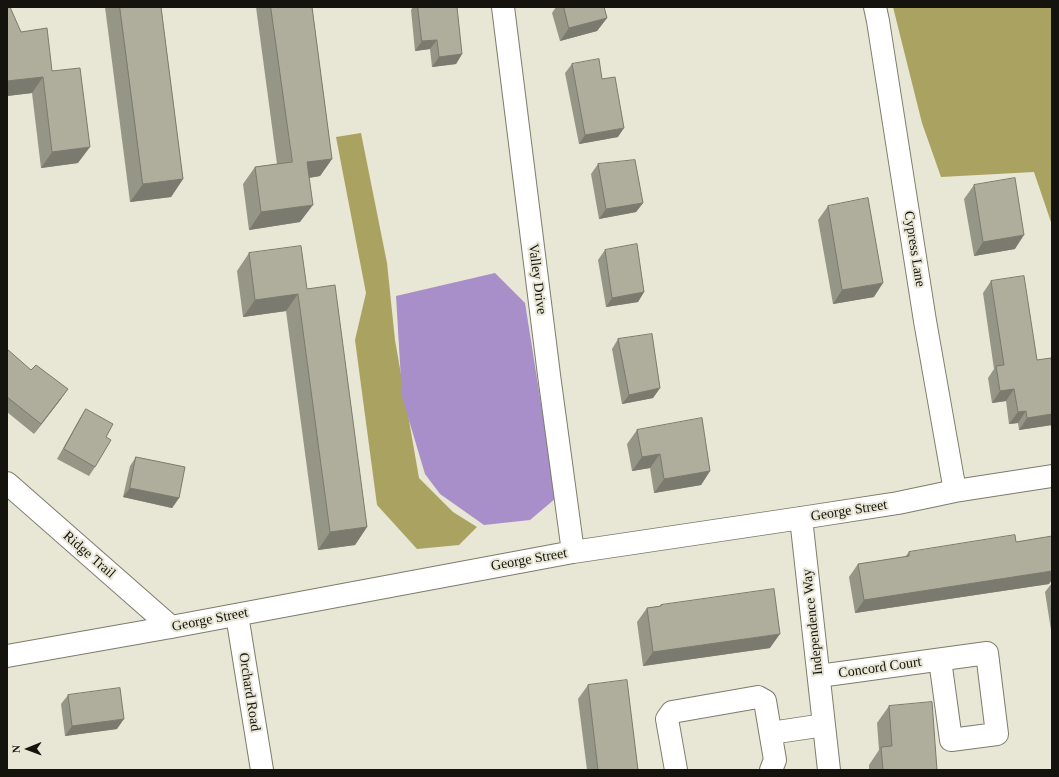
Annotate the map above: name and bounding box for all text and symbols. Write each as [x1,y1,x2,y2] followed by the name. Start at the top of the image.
[900,210,928,288] street label: Cypress Lane
[524,243,550,315] street label: Valley Drive
[810,497,888,525] street label: George Street
[59,528,119,582] street label: Ridge Trail
[490,545,568,575] street label: George Street
[799,568,827,676] street label: Independence Way
[171,604,249,636] street label: George Street
[235,652,263,732] street label: Orchard Road
[837,654,923,682] street label: Concord Court
[8,729,48,769] north arrow
[10,745,22,753] text: N

